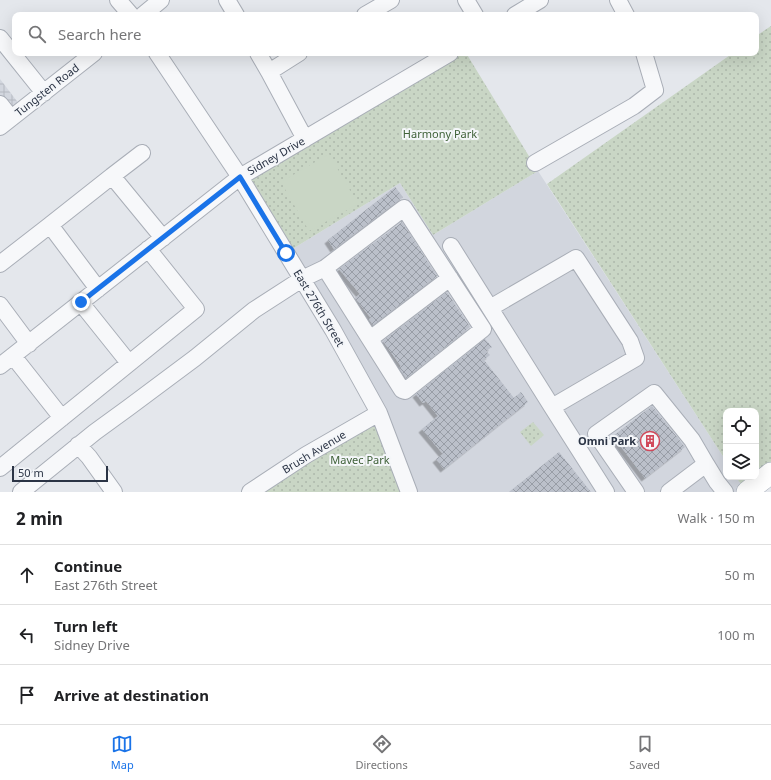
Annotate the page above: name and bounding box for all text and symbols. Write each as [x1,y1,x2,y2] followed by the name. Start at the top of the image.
[12,12,759,56] search box
[26,23,48,45] icon: search
[58,24,141,44] text: Search here
[12,60,82,119] street label: Tungsten Road
[403,126,477,141] park label: Harmony Park
[244,133,307,178] street label: Sidney Drive
[277,244,295,262] route start
[290,266,348,349] street label: East 276th Street
[72,293,90,311] route end
[723,408,759,480] map controls
[723,408,759,444] button: locate
[279,427,348,477] street label: Brush Avenue
[639,430,661,452] building icon: Omni Park
[578,433,636,448] place label: Omni Park
[723,444,759,480] button: layers
[330,452,390,467] park label: Mavec Park
[12,464,108,483] scale bar
[18,465,44,480] text: 50 m
[16,507,63,530] text: 2 min
[677,509,755,527] text: Walk · 150 m
[54,556,122,576] text: Continue
[16,564,38,586] icon: ahead
[725,566,755,584] text: 50 m
[54,576,158,594] text: East 276th Street
[54,616,118,636] text: Turn left
[16,624,38,646] icon: left
[717,626,755,644] text: 100 m
[54,636,130,654] text: Sidney Drive
[16,684,38,706] icon: arrive
[54,685,209,705] text: Arrive at destination
[111,733,134,772] tab: Map
[355,733,408,772] tab: Directions
[629,733,660,772] tab: Saved

